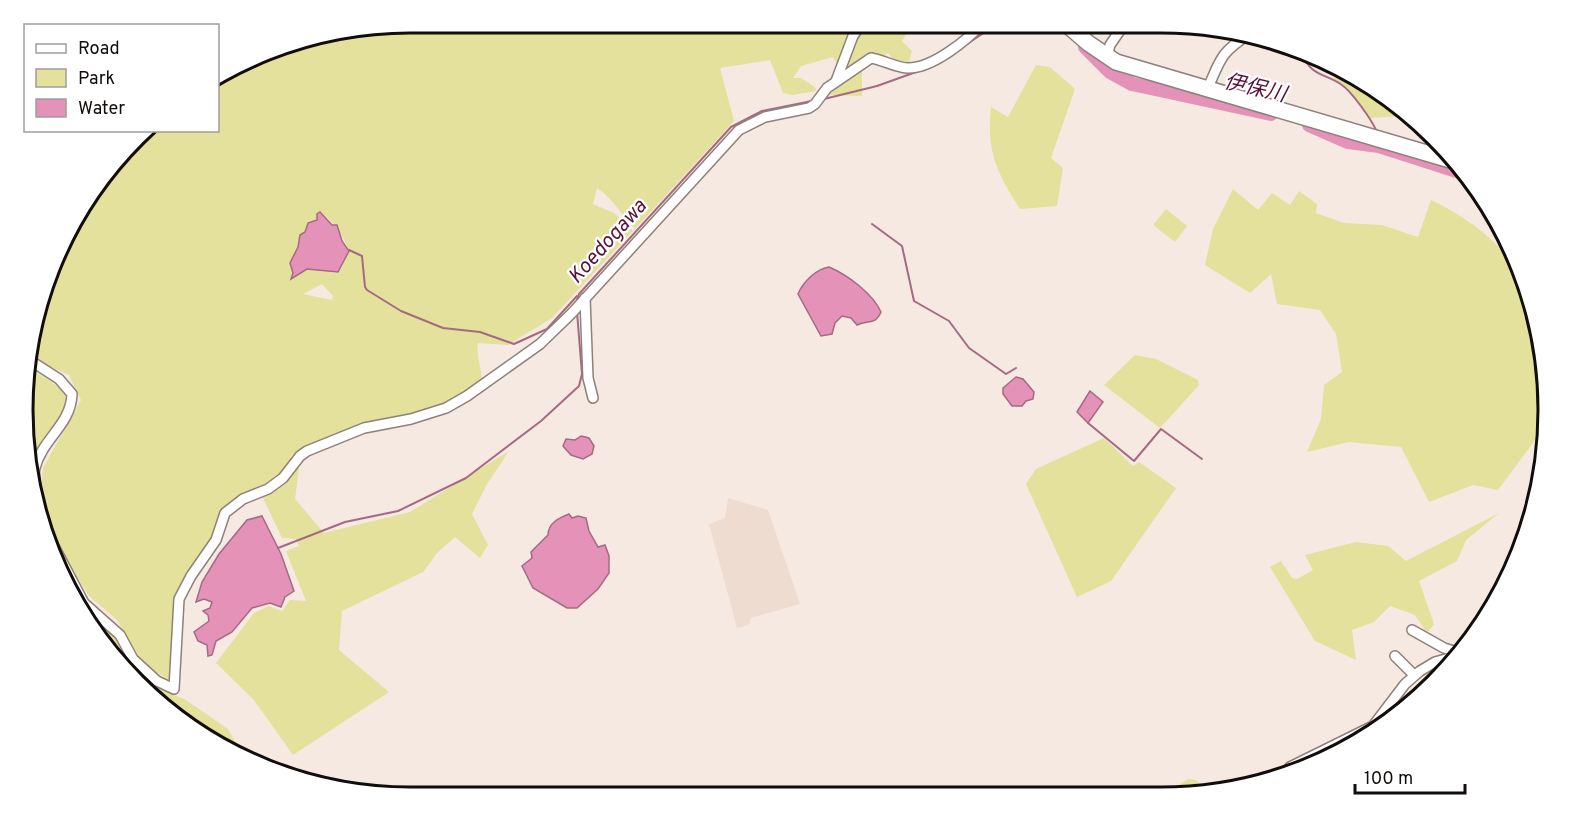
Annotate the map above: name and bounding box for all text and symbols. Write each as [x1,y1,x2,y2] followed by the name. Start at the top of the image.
[24,24,219,132] legend
[78,38,120,61] text: Road
[78,68,115,91] text: Park
[1221,69,1291,110] water label: 伊保川
[78,98,125,121] text: Water
[563,194,653,290] water label: Koedogawa
[1355,757,1464,795] scale bar
[1364,768,1413,791] text: 100 m

